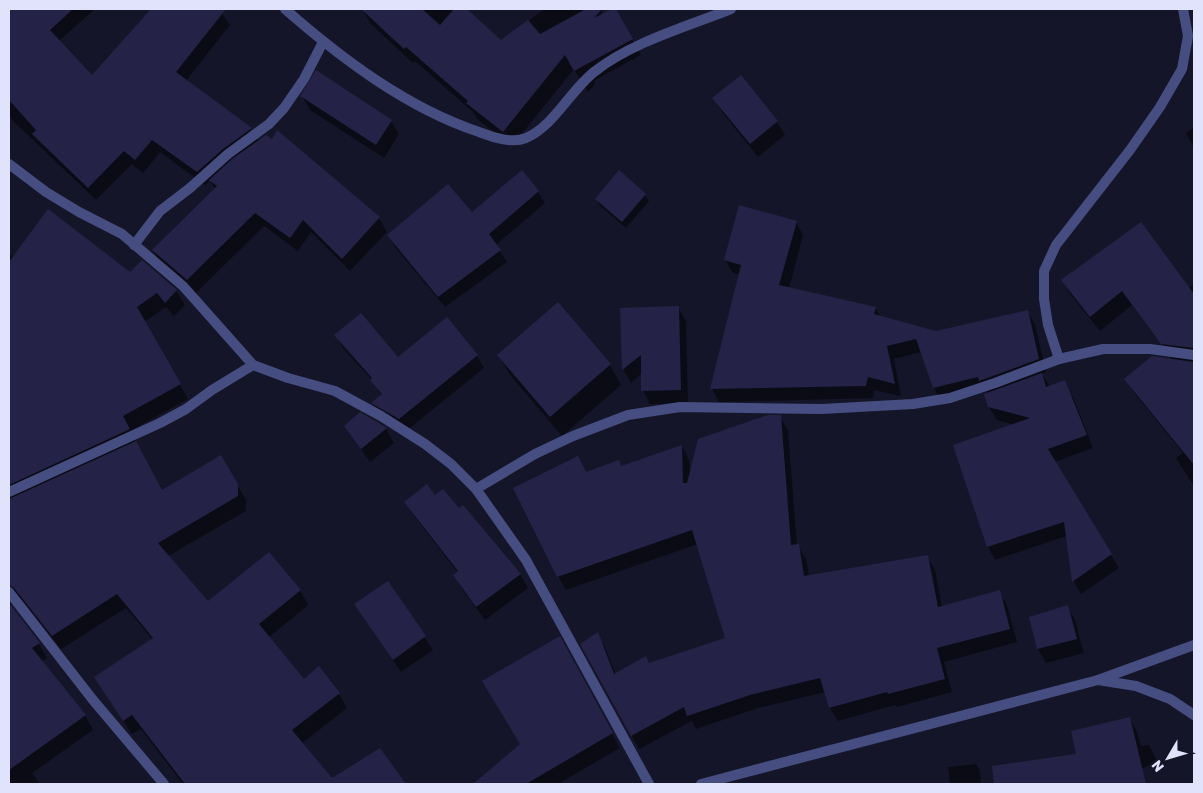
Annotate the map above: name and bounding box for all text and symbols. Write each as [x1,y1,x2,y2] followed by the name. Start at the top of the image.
[1143,733,1193,783] north arrow
[1148,756,1168,775] text: N

